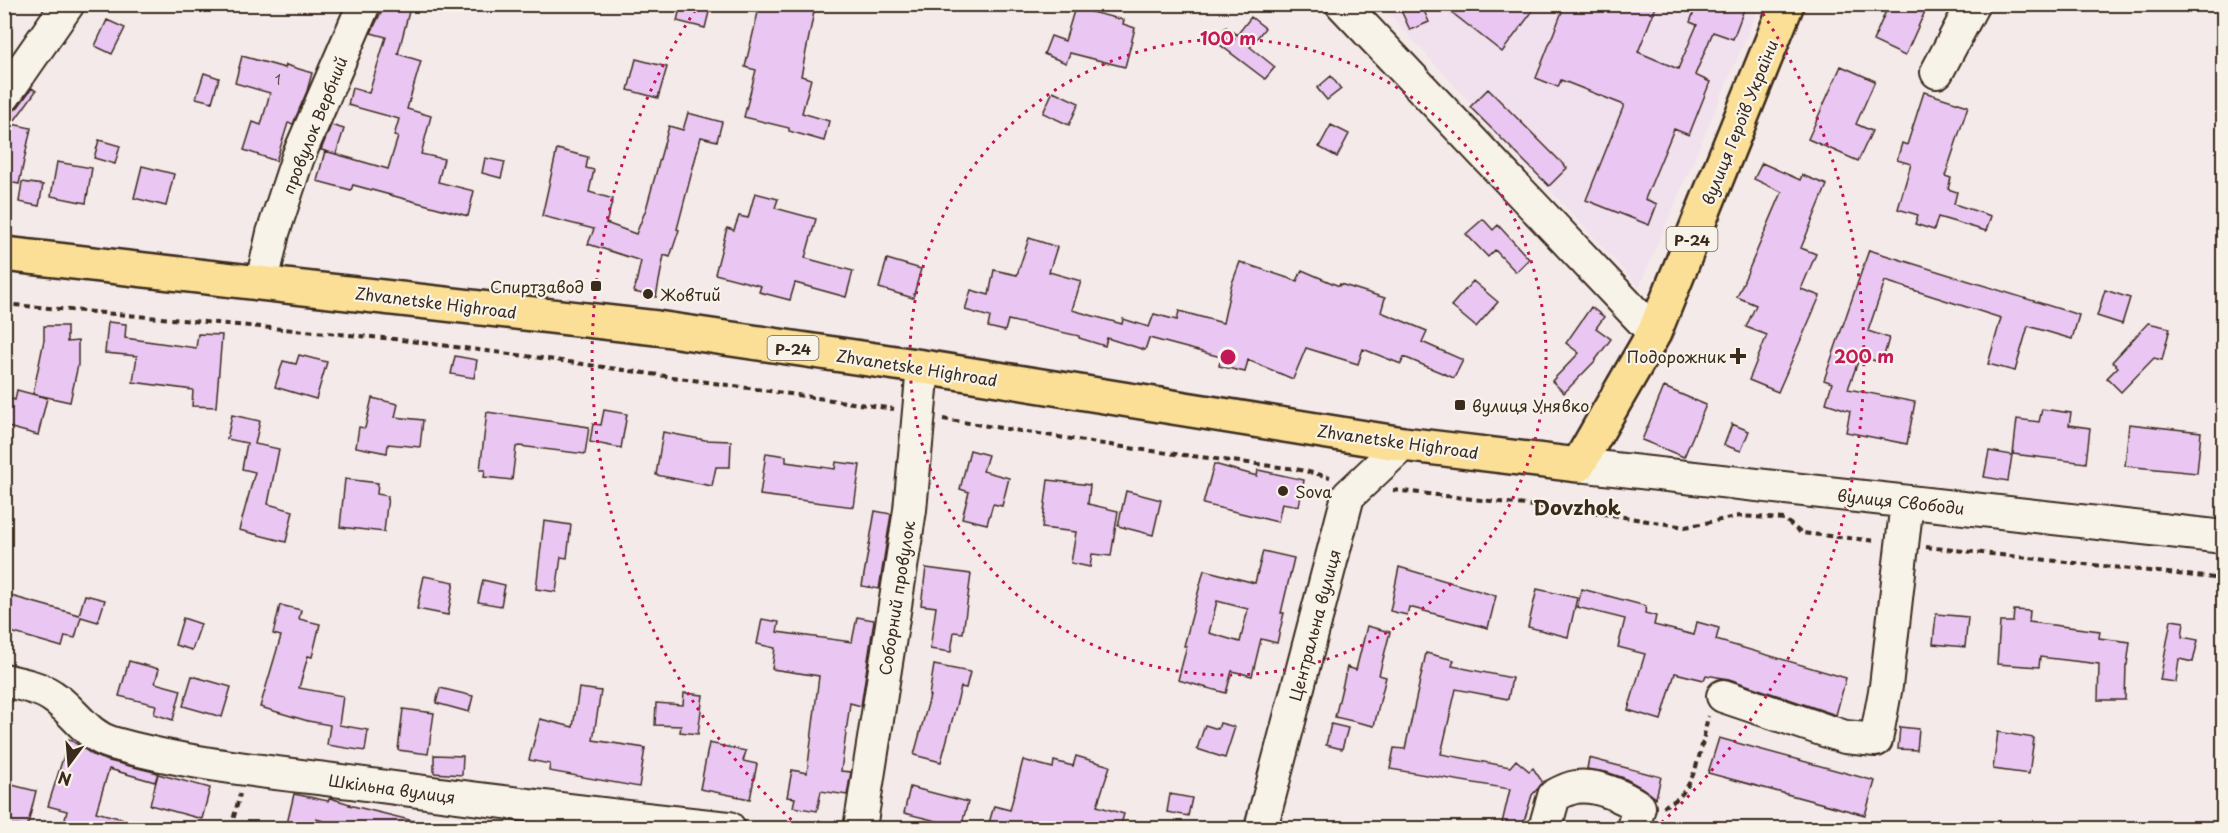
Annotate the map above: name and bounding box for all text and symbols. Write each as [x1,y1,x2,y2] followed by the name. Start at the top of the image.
[1200,24,1256,51] text: 100 m
[1695,36,1783,208] street label: вулиця Героїв України
[275,53,353,197] street label: провулок Вербний
[275,69,281,90] house number: 1
[1666,227,1718,251] road number: Р-24
[490,274,584,298] place label: Спиртзавод
[589,279,603,293] marker: Спиртзавод
[354,280,518,324] street label: Zhvanetske Highroad
[660,282,721,306] place label: Жовтий
[641,287,655,301] marker: Жовтий
[768,336,818,360] road number: Р-24
[835,342,999,392] street label: Zhvanetske Highroad
[1834,342,1894,369] text: 200 m
[1627,344,1726,368] place label: Подорожник
[1218,347,1238,367] centre of rings
[1731,349,1745,363] marker: Подорожник
[1472,393,1589,417] place label: вулиця Унявко
[1453,398,1467,412] marker: вулиця Унявко
[1316,418,1480,464] street label: Zhvanetske Highroad
[1295,479,1332,503] place label: Sova
[1836,482,1966,520] street label: вулиця Свободи
[1276,484,1290,498] marker: Sova
[1533,492,1621,522] district label: Dovzhok
[872,519,920,677] street label: Соборний провулок
[1282,546,1346,704] street label: Центральна вулиця
[39,734,99,794] north arrow
[55,766,74,793] text: N
[327,767,457,809] street label: Шкільна вулиця

